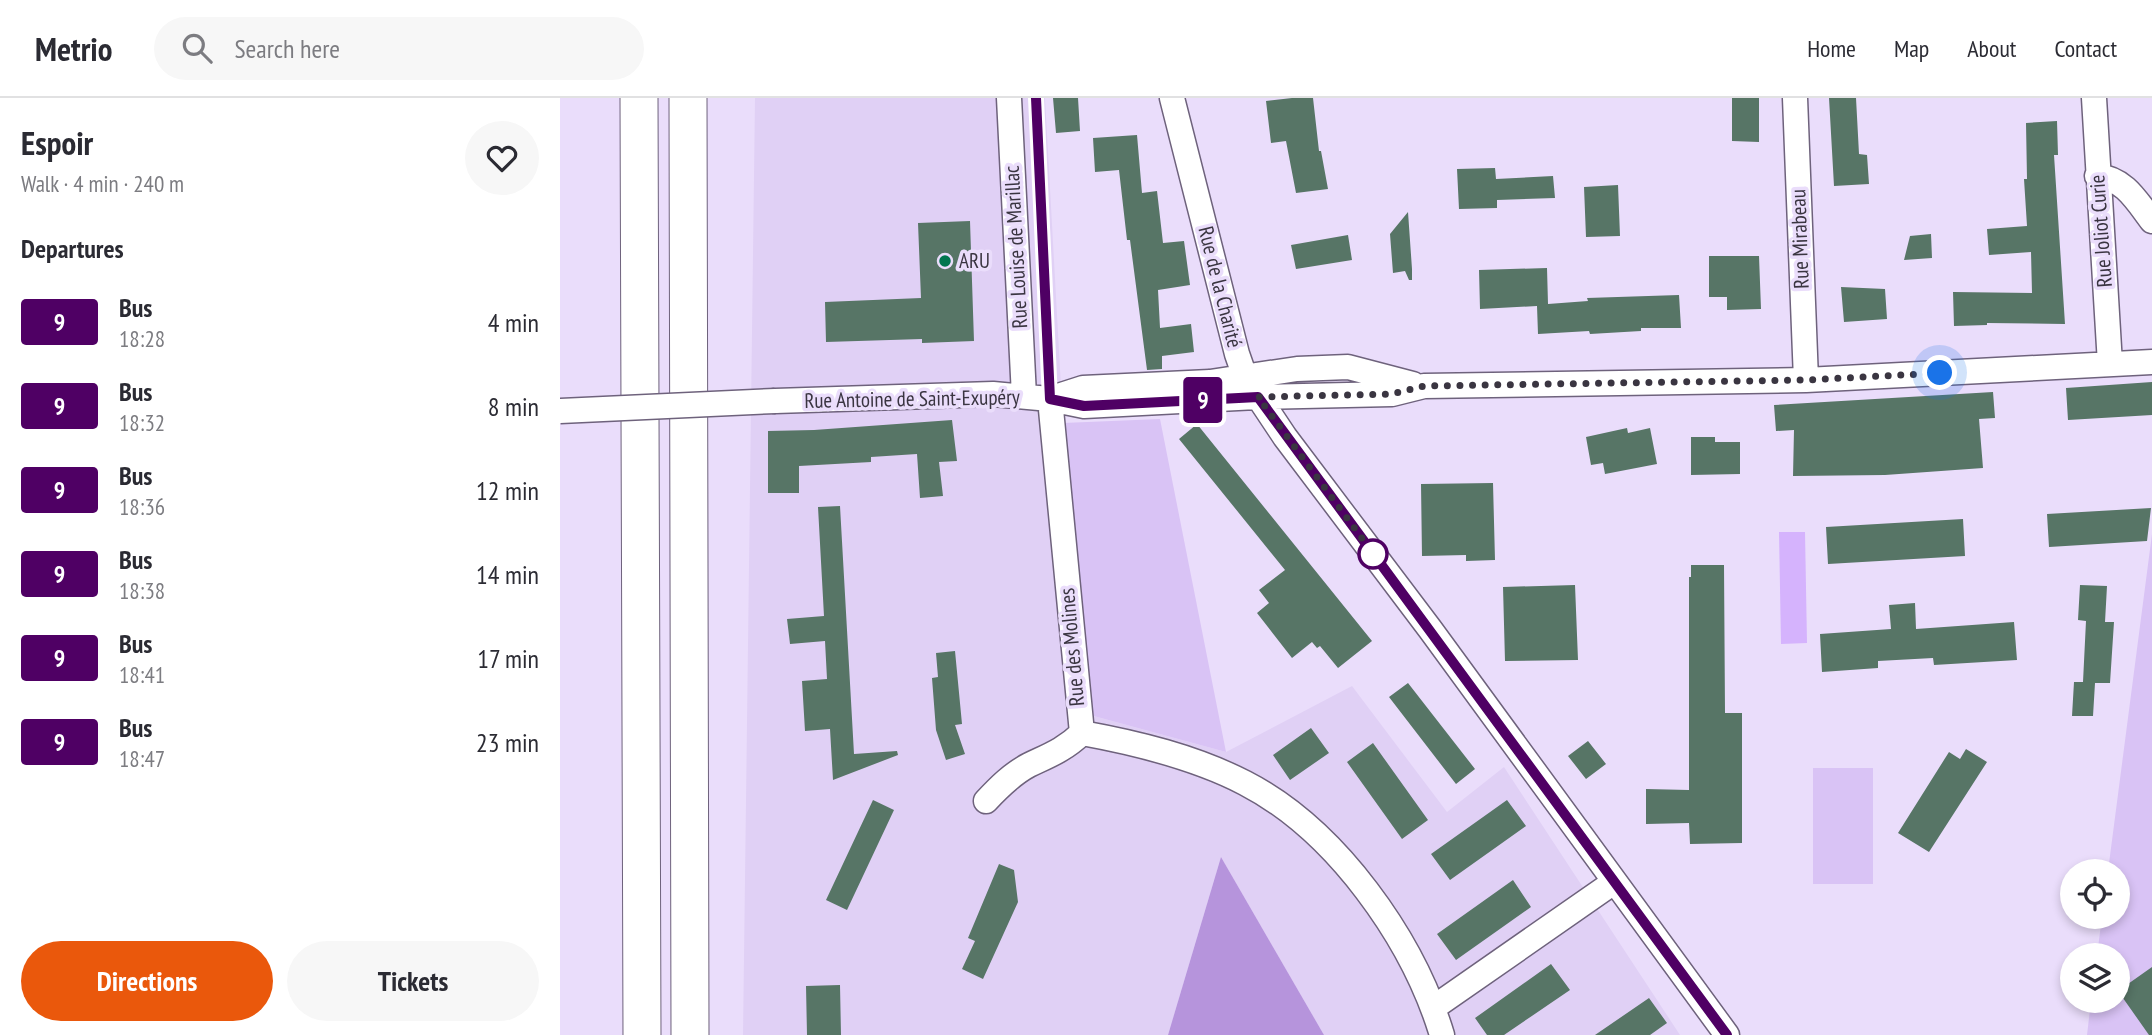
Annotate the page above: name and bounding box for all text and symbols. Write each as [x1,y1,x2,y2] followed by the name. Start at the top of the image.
[154,17,644,80] search box
[35,27,112,70] text: Metrio
[178,29,216,67] icon: search
[234,32,340,65] text: Search here
[1807,33,1856,64] text: Home
[1894,33,1929,64] text: Map
[1967,33,2016,64] text: About
[2054,33,2117,64] text: Contact
[21,121,93,164] text: Espoir
[465,121,539,195] button: heart
[998,164,1033,329] street label: Rue Louise de Marillac
[21,169,184,198] text: Walk · 4 min · 240 m
[2083,174,2118,288] street label: Rue Joliot Curie
[1784,189,1815,289] street label: Rue Mirabeau
[1192,223,1249,350] street label: Rue de la Charité
[21,232,124,265] text: Departures
[959,247,990,274] place label: ARU
[937,253,953,269] marker: ARU
[119,291,152,324] text: Bus
[54,306,65,337] text: 9
[488,306,539,339] text: 4 min
[119,324,165,353] text: 18:28
[1922,355,1957,390] your location
[119,375,152,408] text: Bus
[1180,377,1226,423] line badge: 9
[804,383,1020,414] street label: Rue Antoine de Saint-Exupéry
[1197,384,1209,415] text: 9
[54,390,65,421] text: 9
[488,390,539,423] text: 8 min
[119,408,165,437] text: 18:32
[119,459,152,492] text: Bus
[54,474,65,505] text: 9
[476,474,539,507] text: 12 min
[119,492,165,521] text: 18:36
[1358,539,1388,569] unlabelled marker
[119,543,152,576] text: Bus
[54,558,65,589] text: 9
[476,558,539,591] text: 14 min
[119,576,165,605] text: 18:38
[1053,587,1090,707] street label: Rue des Molines
[119,627,152,660] text: Bus
[54,642,65,673] text: 9
[477,642,539,675] text: 17 min
[119,660,165,689] text: 18:41
[119,711,152,744] text: Bus
[54,726,65,757] text: 9
[476,726,539,759] text: 23 min
[119,744,165,773] text: 18:47
[2060,859,2130,1013] map controls
[2060,859,2130,929] button: locate
[21,941,273,1021] button: Directions
[287,941,539,1021] button: Tickets
[2060,943,2130,1013] button: layers

